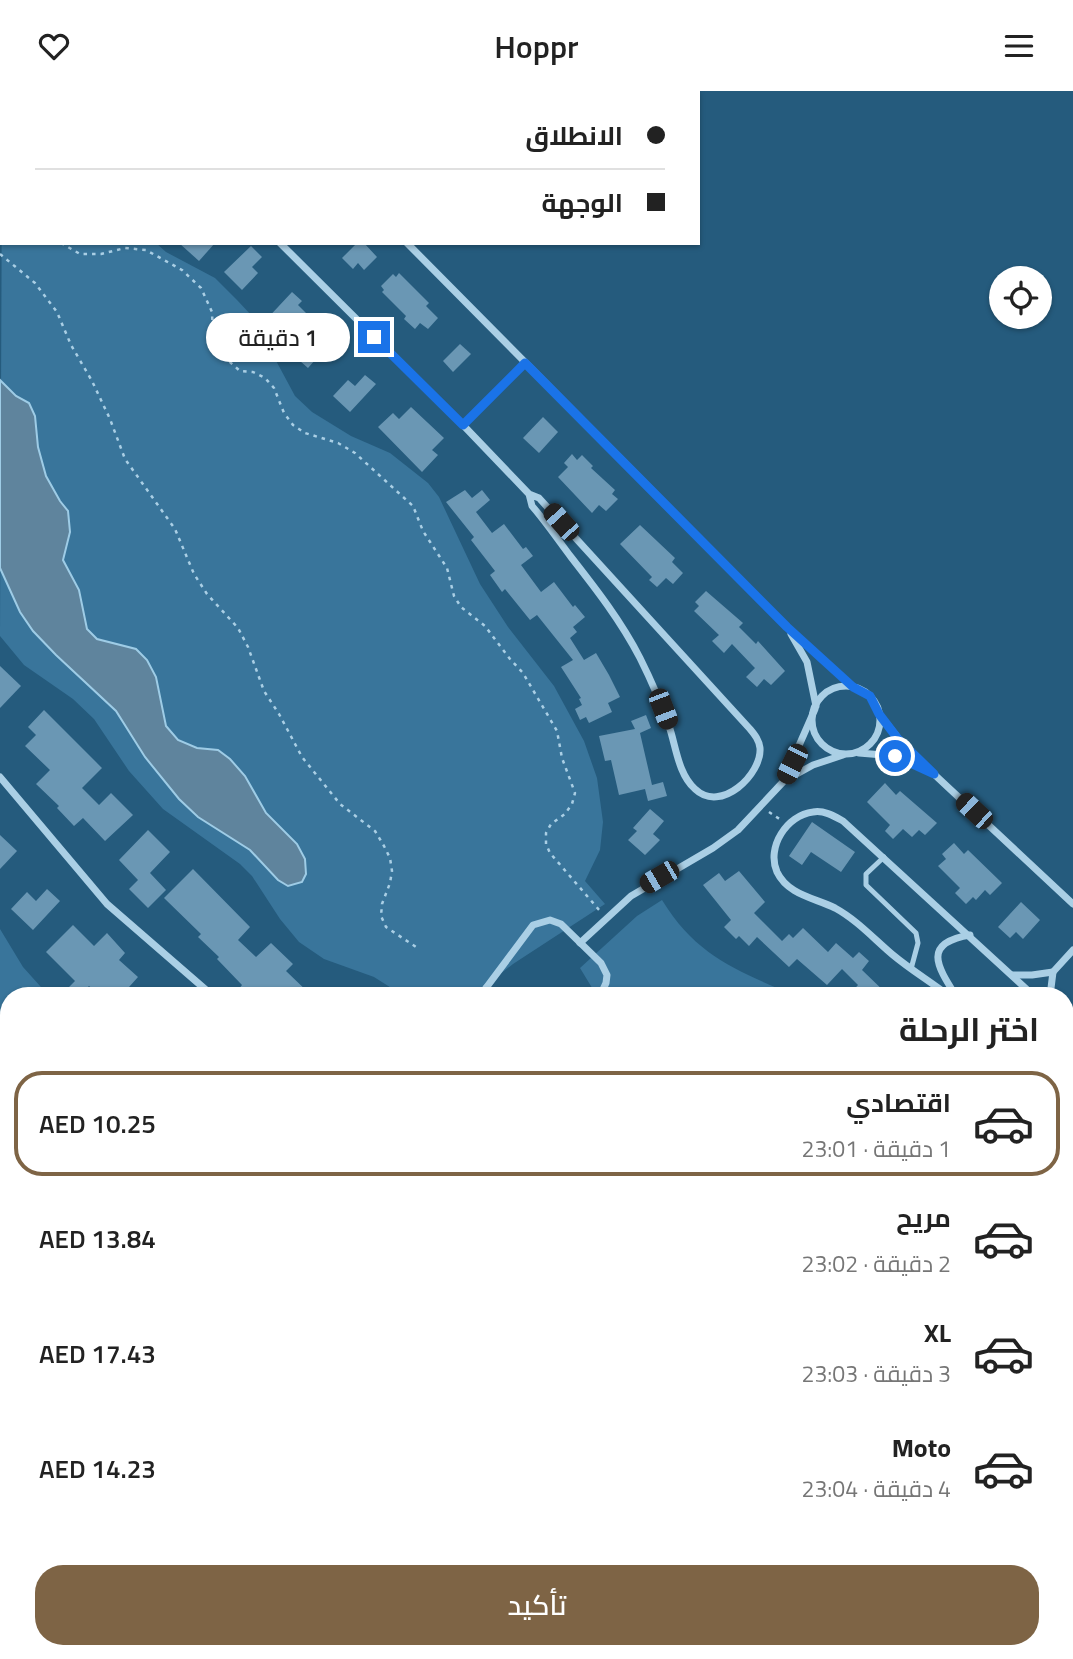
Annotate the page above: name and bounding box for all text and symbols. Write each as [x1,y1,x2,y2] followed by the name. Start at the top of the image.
[494,22,579,70] text: Hoppr
[35,27,73,65] icon: heart
[1000,27,1038,65] icon: menu
[525,116,623,155] text: الانطلاق
[542,183,623,222] text: الوجهة
[989,266,1052,329] map controls
[989,266,1052,329] button: locate
[206,313,350,361] callout: 1 دقيقة
[238,320,318,355] text: 1 دقيقة
[358,321,390,353] route end
[540,499,583,545] car
[646,686,681,732] car
[879,740,911,772] route start
[774,741,811,787] car
[952,789,997,833] car
[636,857,683,897] car
[899,1005,1039,1053] text: اختر الرحلة
[846,1083,951,1122] text: اقتصادي
[972,1092,1035,1155] icon: car
[39,1104,156,1143] text: AED 10.25
[802,1131,951,1166] text: 1 دقيقة · 23:01
[896,1198,951,1237] text: مريح
[972,1207,1035,1270] icon: car
[39,1219,156,1258] text: AED 13.84
[802,1246,951,1281] text: 2 دقيقة · 23:02
[924,1313,951,1352] text: XL
[972,1322,1035,1385] icon: car
[39,1334,156,1373] text: AED 17.43
[802,1356,951,1391] text: 3 دقيقة · 23:03
[892,1428,951,1467] text: Moto
[972,1437,1035,1500] icon: car
[39,1449,156,1488] text: AED 14.23
[802,1471,951,1506] text: 4 دقيقة · 23:04
[35,1565,1039,1645] button: تأكيد

